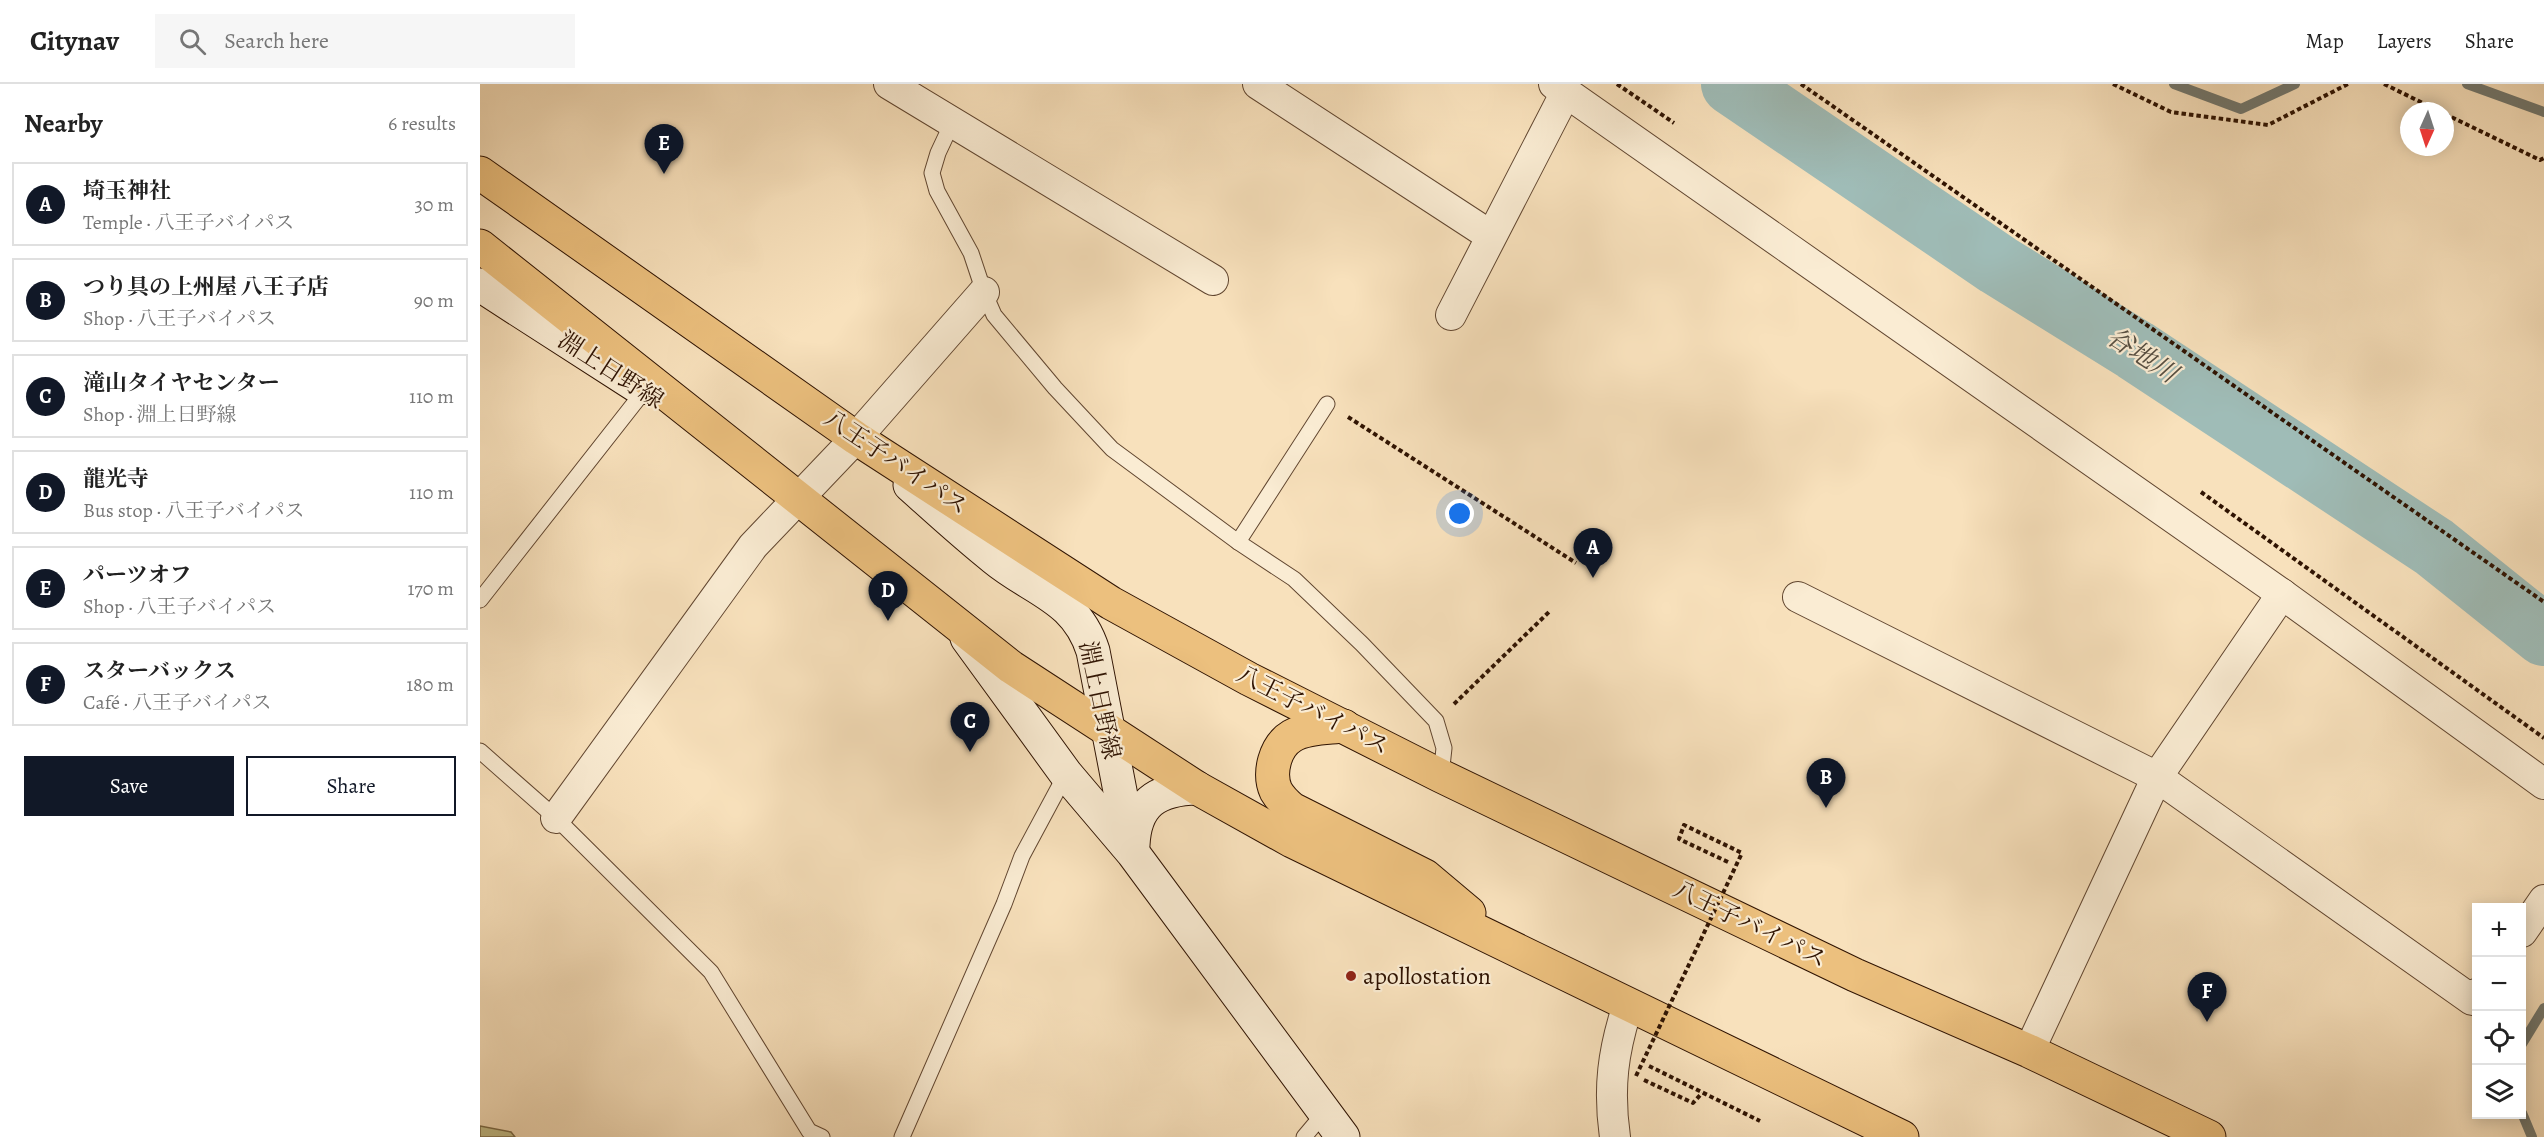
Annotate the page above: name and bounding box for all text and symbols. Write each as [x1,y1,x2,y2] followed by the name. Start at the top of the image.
[155,14,575,68] search box
[30,22,119,60] text: Citynav
[176,25,209,58] icon: search
[224,26,329,56] text: Search here
[2305,27,2344,55] text: Map
[2377,27,2432,55] text: Layers
[2465,27,2514,55] text: Share
[2400,102,2454,156] north arrow
[24,106,103,141] text: Nearby
[388,110,456,137] text: 6 results
[644,124,684,174] pin: E
[83,176,171,206] text: 埼玉神社
[39,191,52,218] text: A
[414,191,454,218] text: 30 m
[83,209,294,236] text: Temple · 八王子バイパス
[83,272,329,302] text: つり具の上州屋 八王子店
[39,287,52,314] text: B
[414,287,454,314] text: 90 m
[83,305,276,332] text: Shop · 八王子バイパス
[2100,319,2187,393] water label: 谷地川
[552,324,670,416] street label: 淵上日野線
[83,368,280,398] text: 滝山タイヤセンター
[39,383,52,410] text: C
[409,383,454,410] text: 110 m
[83,401,236,428] text: Shop · 淵上日野線
[818,402,974,522] street label: 八王子バイパス
[83,464,149,494] text: 龍光寺
[39,479,52,506] text: D
[409,479,454,506] text: 110 m
[83,497,304,524] text: Bus stop · 八王子バイパス
[1445,499,1474,528] your location
[1574,528,1612,578] pin: A
[83,560,191,590] text: パーツオフ
[868,572,908,621] pin: D
[40,575,51,602] text: E
[408,575,454,602] text: 170 m
[83,593,276,620] text: Shop · 八王子バイパス
[1072,638,1128,762] street label: 淵上日野線
[83,656,236,686] text: スターバックス
[1231,658,1395,762] street label: 八王子バイパス
[40,671,51,698] text: F
[406,671,454,698] text: 180 m
[83,689,272,716] text: Café · 八王子バイパス
[950,702,990,752] pin: C
[24,756,234,816] button: Save
[246,756,456,816] button: Share
[1806,758,1846,808] pin: B
[1668,873,1832,975] street label: 八王子バイパス
[2472,903,2526,1119] map controls
[2472,903,2526,957] button: +
[2472,957,2526,1011] button: −
[1363,960,1491,992] place label: apollostation
[1344,969,1358,983] marker: apollostation
[2188,972,2226,1022] pin: F
[2472,1011,2526,1065] button: locate
[2472,1065,2526,1119] button: layers

